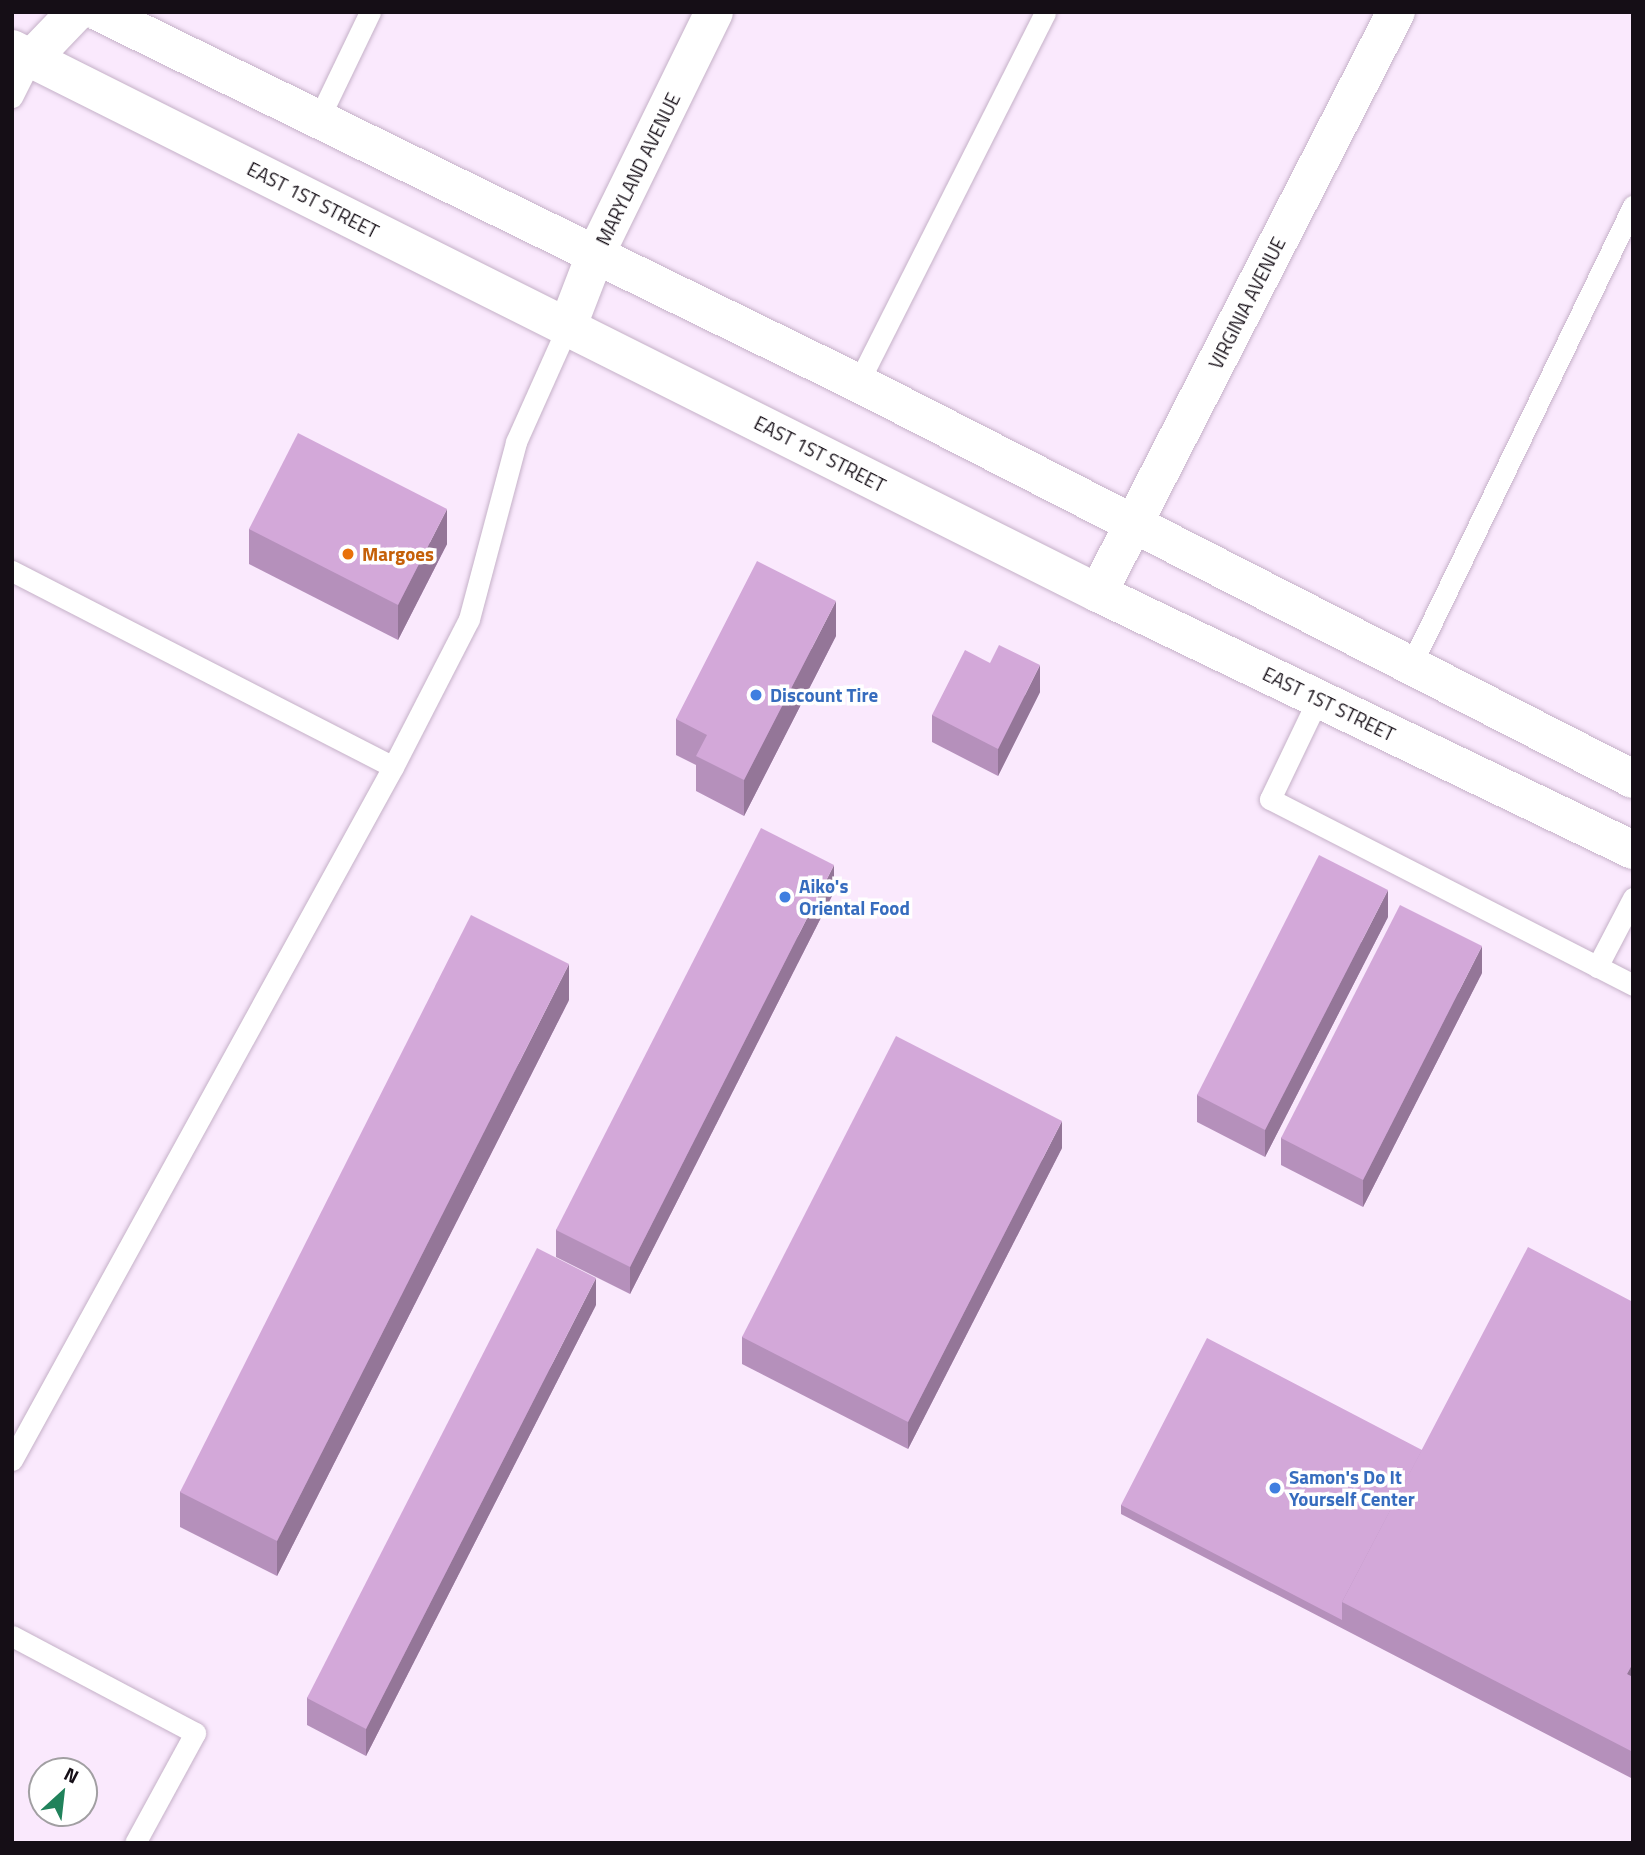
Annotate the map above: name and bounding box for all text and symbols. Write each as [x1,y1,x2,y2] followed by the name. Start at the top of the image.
[591,89,685,249] street label: MARYLAND AVENUE
[244,157,382,243] street label: EAST 1ST STREET
[1204,233,1290,373] street label: VIRGINIA AVENUE
[751,411,889,497] street label: EAST 1ST STREET
[362,543,434,565] place label: Margoes
[340,546,356,562] marker: Margoes
[1259,662,1399,746] street label: EAST 1ST STREET
[770,684,878,706] place label: Discount Tire
[748,687,764,703] marker: Discount Tire
[799,875,910,919] place label: Aiko's Oriental Food
[777,889,793,905] marker: Aiko's Oriental Food
[1289,1466,1415,1510] place label: Samon's Do It Yourself Center
[1267,1480,1283,1496] marker: Samon's Do It Yourself Center
[28,1757,98,1827] north arrow
[59,1759,84,1791] text: N

